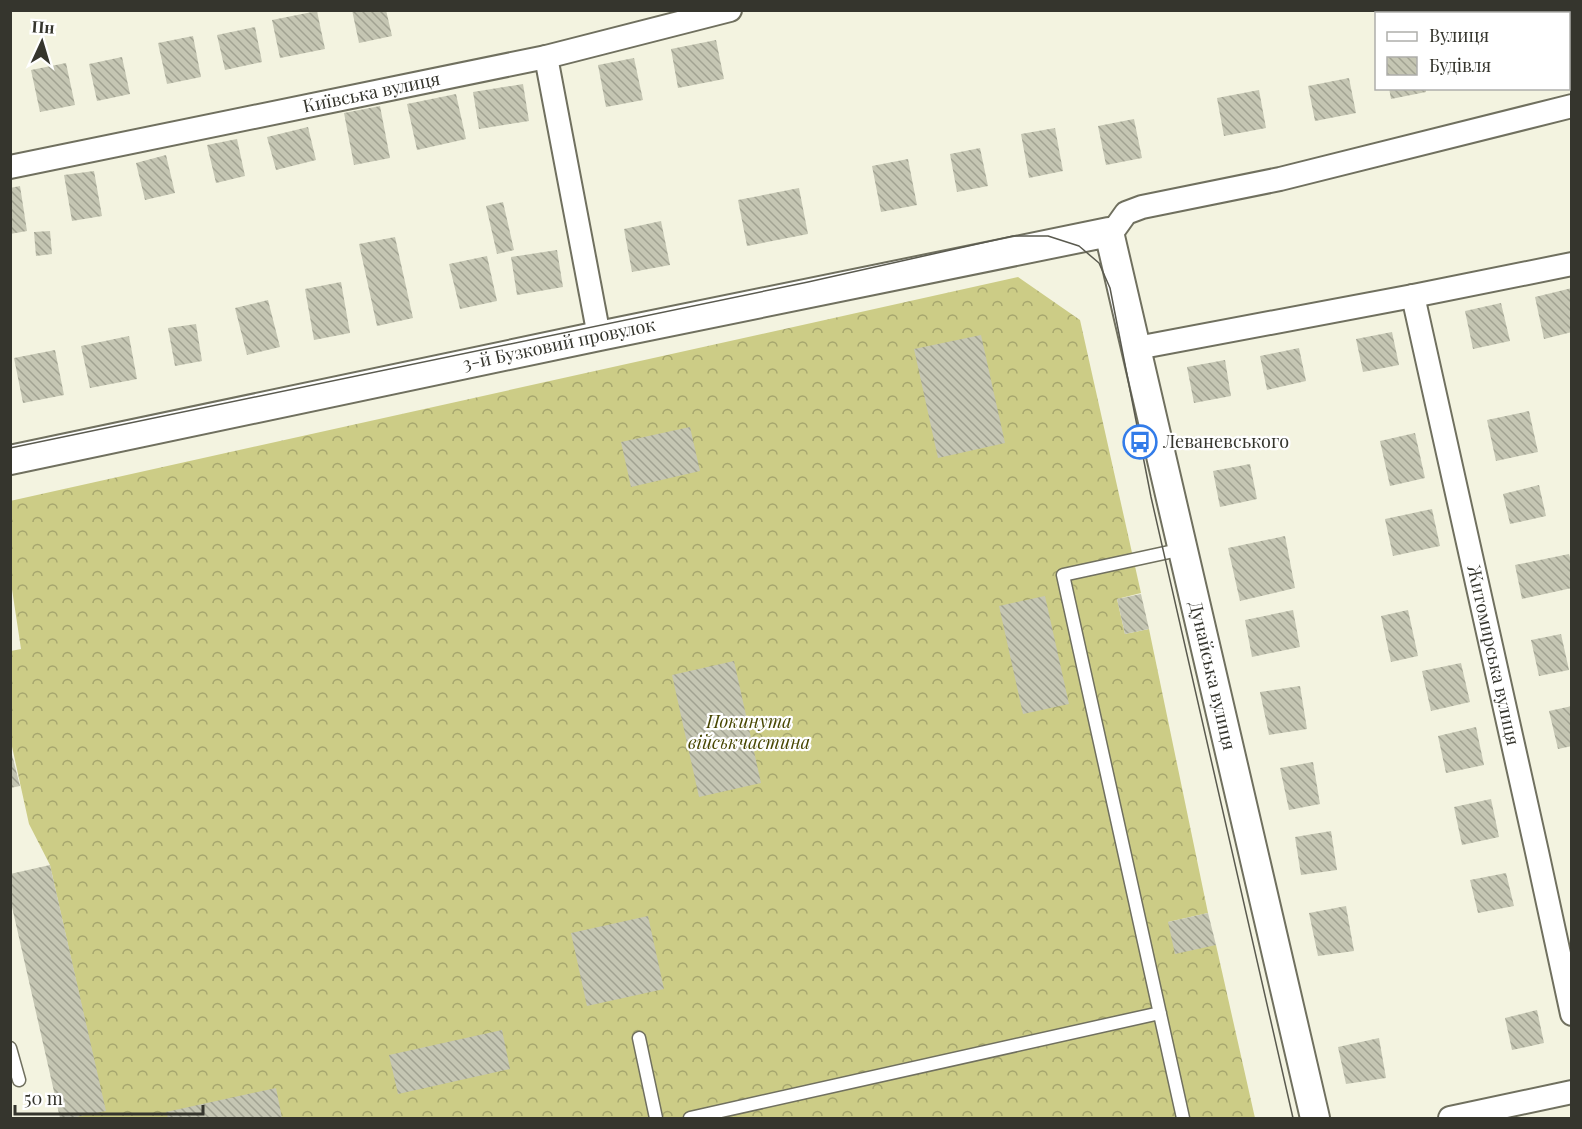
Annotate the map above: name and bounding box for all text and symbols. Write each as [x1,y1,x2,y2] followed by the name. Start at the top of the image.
[12,12,72,72] north arrow
[1375,12,1570,90] legend
[31,15,55,38] text: Пн
[1429,23,1490,47] text: Вулиця
[1429,53,1492,77] text: Будівля
[301,66,442,118] street label: Київська вулиця
[460,312,657,375] street label: 3-й Бузковий провулок
[1122,424,1158,460] bus stop icon: Леваневського
[1162,429,1289,453] place label: Леваневського
[1462,562,1526,748] street label: Житомирська вулиця
[1184,599,1242,753] street label: Дунайська вулиця
[688,709,810,754] park label: Покинута військчастина
[15,1078,202,1116] scale bar
[24,1086,63,1110] text: 50 m

